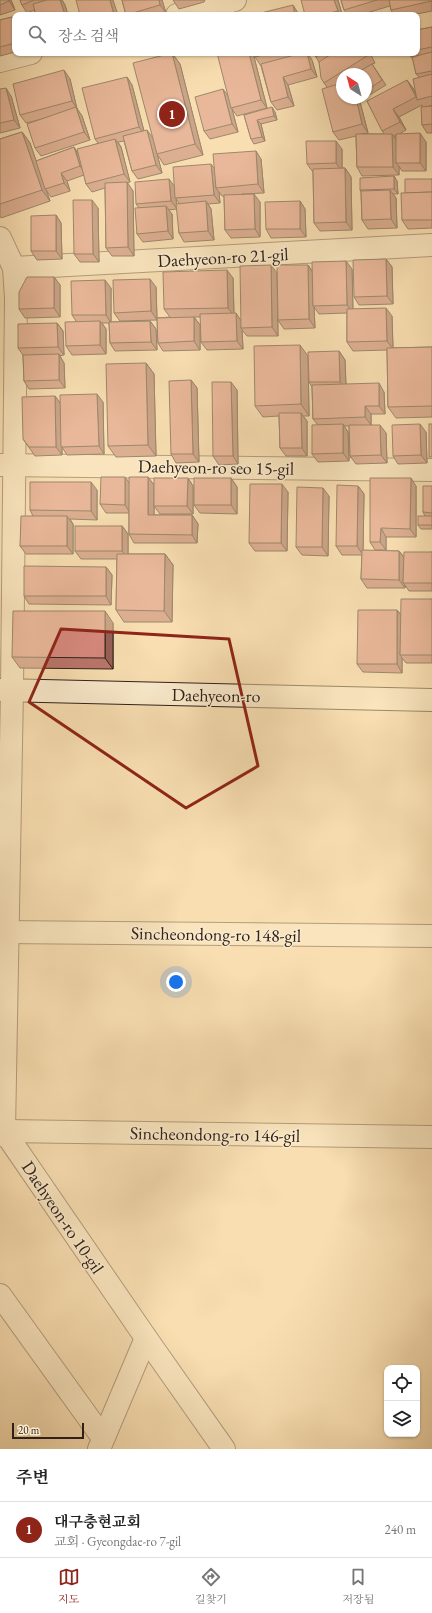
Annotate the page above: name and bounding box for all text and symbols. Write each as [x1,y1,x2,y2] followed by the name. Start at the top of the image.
[12,12,420,56] search box
[26,23,48,45] icon: search
[58,26,119,45] text: 장소 검색
[336,68,372,104] north arrow
[159,99,185,129] pin: 1
[157,242,289,272] street label: Daehyeon-ro 21-gil
[138,454,294,480] street label: Daehyeon-ro seo 15-gil
[171,683,261,707] street label: Daehyeon-ro
[131,921,301,947] street label: Sincheondong-ro 148-gil
[166,972,186,992] your location
[130,1121,300,1147] street label: Sincheondong-ro 146-gil
[17,1156,109,1278] street label: Daehyeon-ro 10-gil
[384,1365,420,1437] map controls
[384,1365,420,1401] button: locate
[384,1401,420,1437] button: layers
[12,1421,84,1440] scale bar
[18,1423,39,1437] text: 20 m
[16,1466,49,1488] text: 주변
[54,1512,141,1531] text: 대구충현교회
[26,1521,32,1538] text: 1
[385,1521,416,1538] text: 240 m
[54,1533,181,1550] text: 교회 · Gyeongdae-ro 7-gil
[58,1566,80,1606] tab: 지도
[195,1566,227,1606] tab: 길찾기
[342,1566,374,1606] tab: 저장됨

